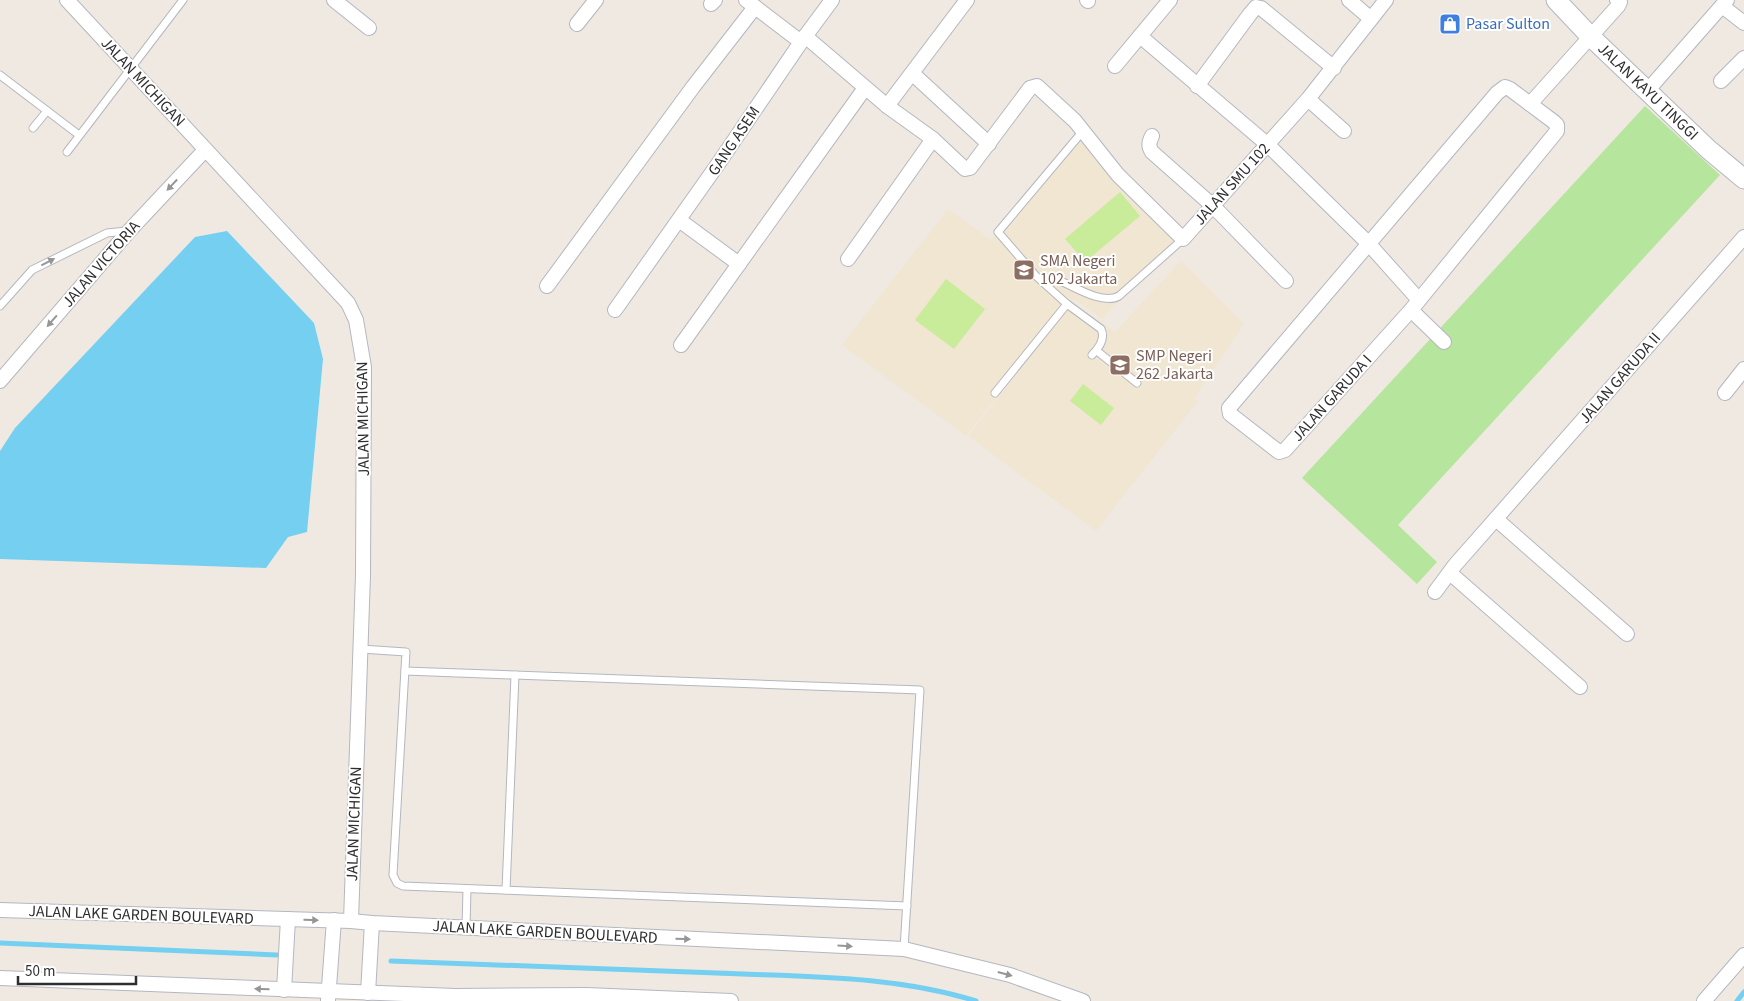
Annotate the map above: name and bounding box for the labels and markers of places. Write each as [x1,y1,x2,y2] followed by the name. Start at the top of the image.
[1438,12,1462,36] shop icon: Pasar Sulton
[1466,13,1550,35] place label: Pasar Sulton
[1040,250,1117,290] place label: SMA Negeri 102 Jakarta
[1012,258,1036,282] school or university icon: SMA Negeri 102 Jakarta
[1136,345,1213,385] place label: SMP Negeri 262 Jakarta
[1108,353,1132,377] school or university icon: SMP Negeri 262 Jakarta

